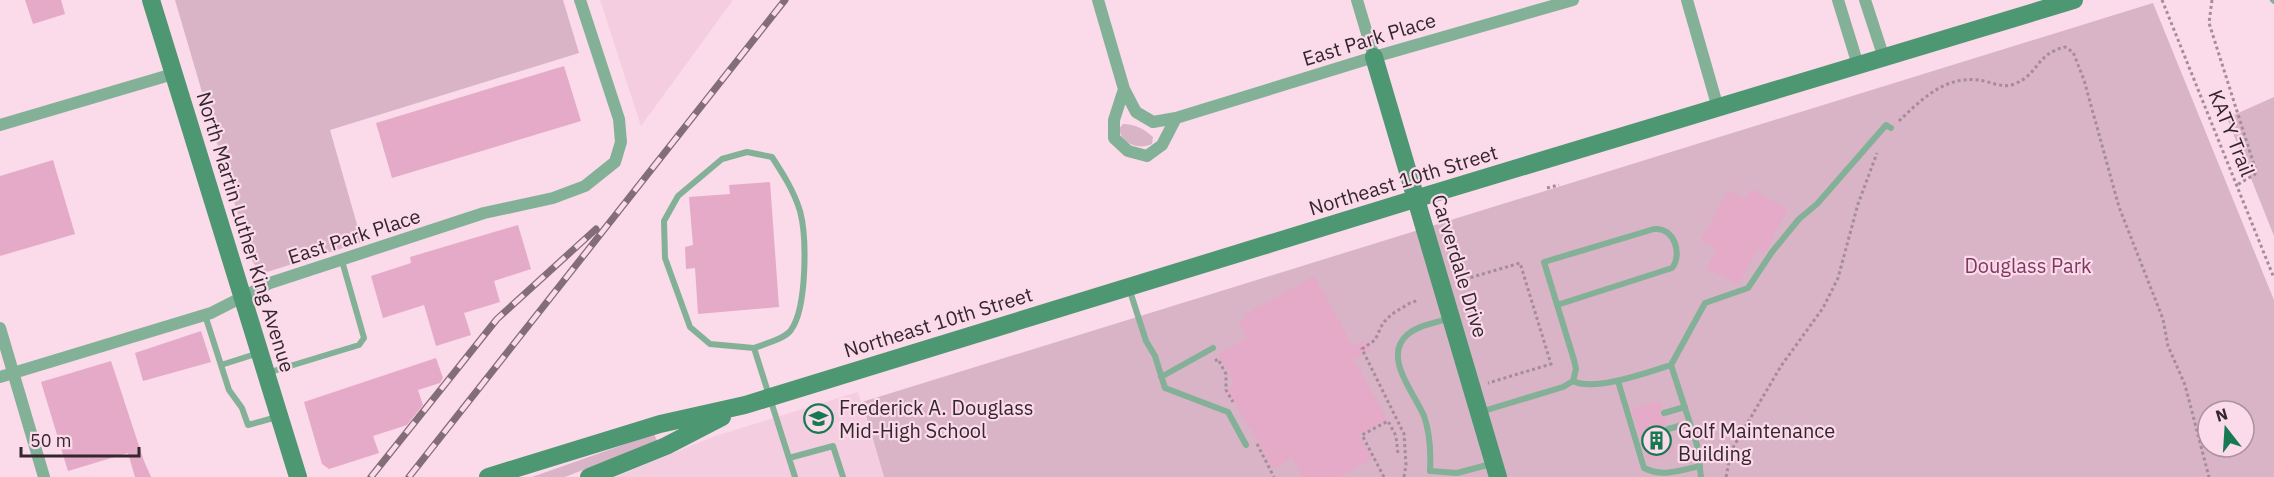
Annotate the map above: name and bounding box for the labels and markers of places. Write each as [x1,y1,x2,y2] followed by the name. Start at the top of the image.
[839,394,1034,444] place label: Frederick A. Douglass Mid-High School
[802,403,834,435] school or university icon: Frederick A. Douglass Mid-High School
[1678,417,1835,467] place label: Golf Maintenance Building
[1641,425,1673,457] building icon: Golf Maintenance Building

